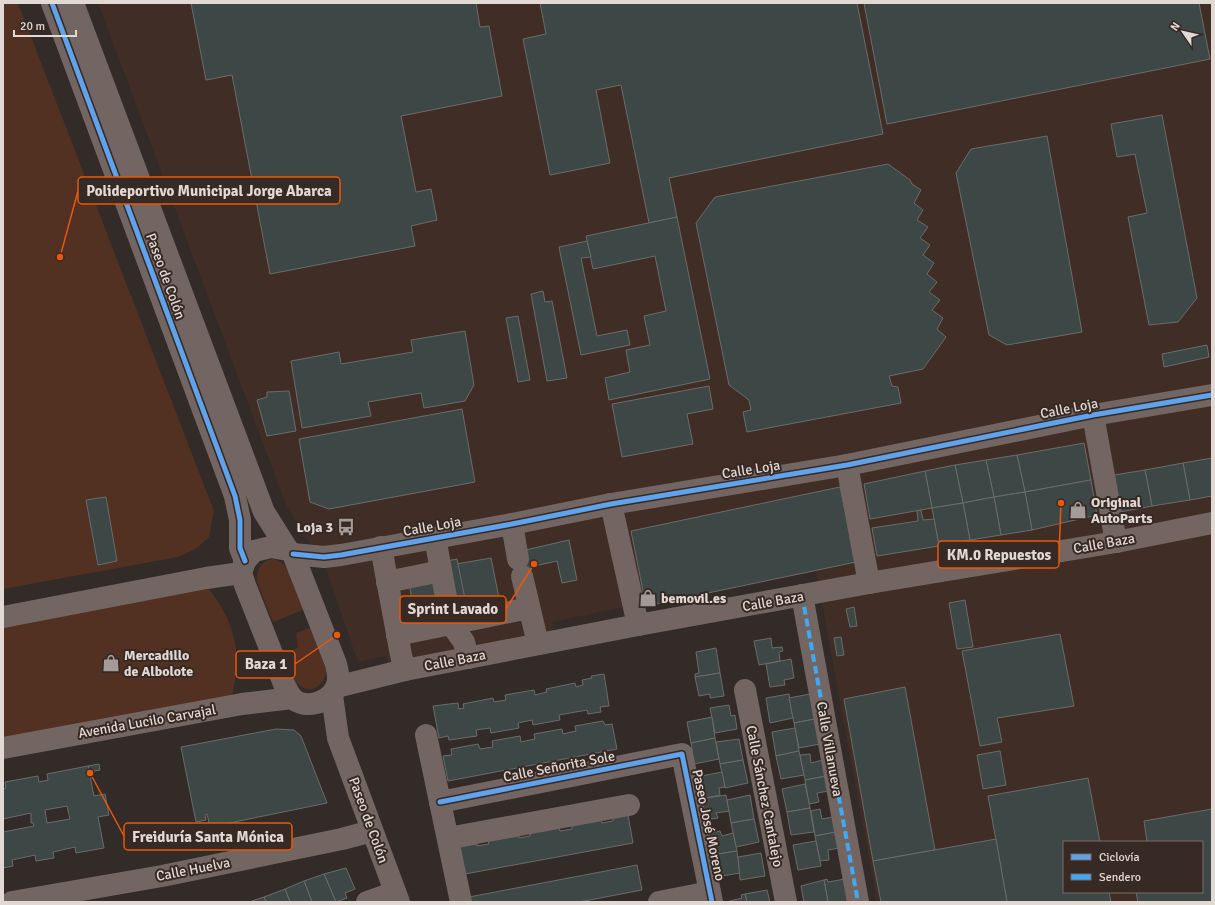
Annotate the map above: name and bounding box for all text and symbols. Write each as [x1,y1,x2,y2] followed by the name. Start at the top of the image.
[14,12,76,38] scale bar
[1163,12,1203,52] north arrow
[20,19,45,34] text: 20 m
[1168,20,1183,33] text: N
[78,177,340,204] callout: Polideportivo Municipal Jorge Abarca
[86,182,332,200] text: Polideportivo Municipal Jorge Abarca
[142,231,189,321] street label: Paseo de Colón
[1039,395,1100,422] street label: Calle Loja
[721,457,781,482] street label: Calle Loja
[1091,494,1153,527] place label: Original AutoParts
[1068,500,1088,520] shop icon: Original AutoParts
[402,513,462,540] street label: Calle Loja
[336,517,356,537] bus stop icon: Loja 3
[296,519,333,536] place label: Loja 3
[1072,530,1136,557] street label: Calle Baza
[938,541,1059,568] callout: KM.0 Repuestos
[947,546,1051,564] text: KM.0 Repuestos
[638,588,658,608] shop icon: bemovil.es
[741,588,805,615] street label: Calle Baza
[661,590,726,607] place label: bemovil.es
[400,596,506,623] callout: Sprint Lavado
[408,600,498,618] text: Sprint Lavado
[423,646,487,675] street label: Calle Baza
[124,647,193,680] place label: Mercadillo de Albolote
[236,651,295,678] callout: Baza 1
[101,653,121,673] shop icon: Mercadillo de Albolote
[245,655,287,673] text: Baza 1
[813,700,846,798] street label: Calle Villanueva
[77,701,217,742] street label: Avenida Lucilo Carvajal
[742,724,787,868] street label: Calle Sánchez Cantalejo
[502,747,616,786] street label: Calle Señorita Sole
[688,768,729,882] street label: Paseo José Moreno
[345,775,392,865] street label: Paseo de Colón
[124,823,292,850] callout: Freiduría Santa Mónica
[132,828,284,846] text: Freiduría Santa Mónica
[1063,841,1203,893] legend
[1099,850,1140,865] text: Ciclovía
[155,854,232,885] street label: Calle Huelva
[1099,870,1141,885] text: Sendero

